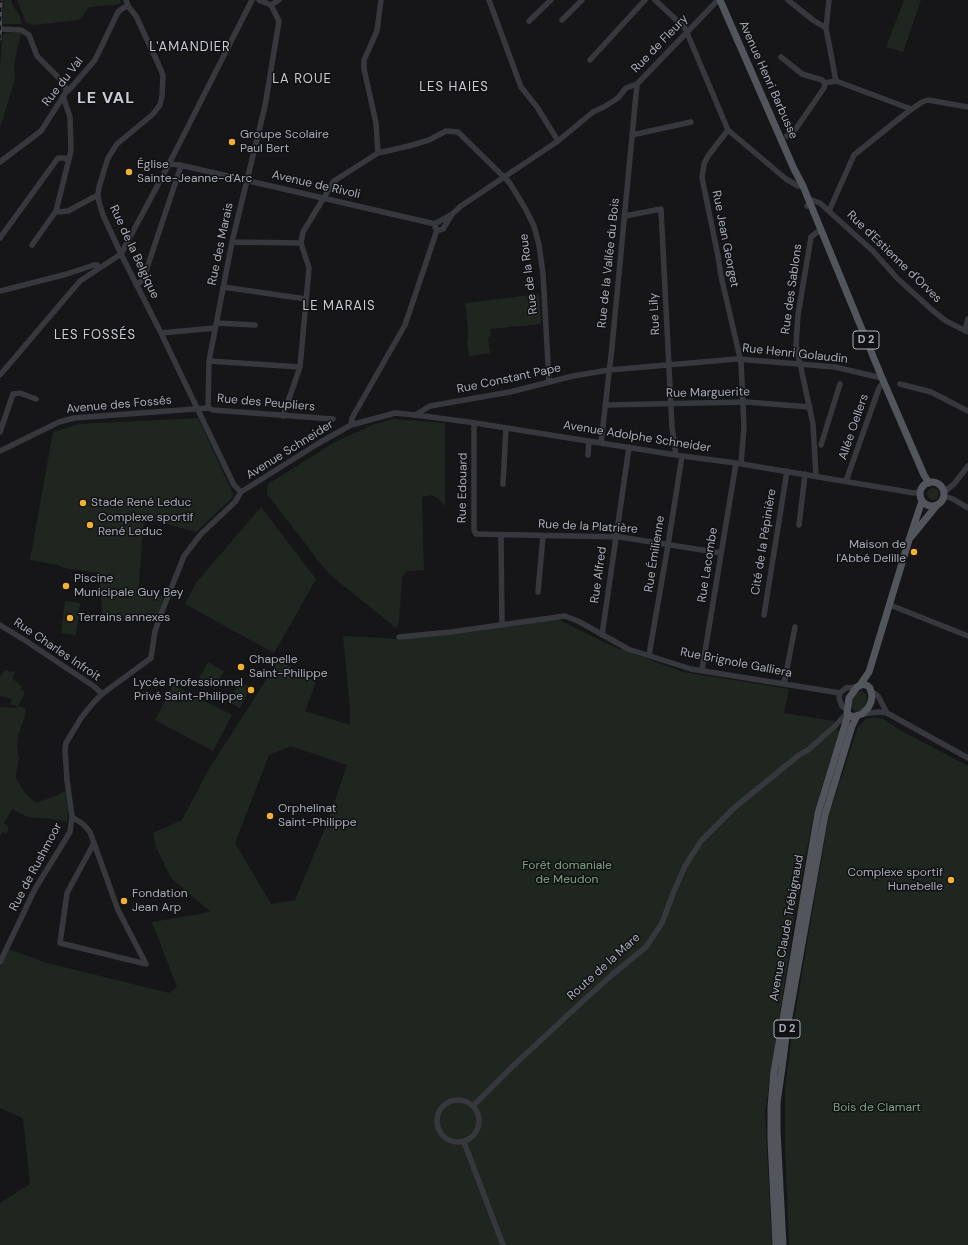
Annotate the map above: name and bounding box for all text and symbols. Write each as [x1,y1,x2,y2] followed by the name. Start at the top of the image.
[629,12,691,76] street label: Rue de Fleury
[735,19,801,141] street label: Avenue Henri Barbusse
[149,40,231,56] district label: L'AMANDIER
[39,55,87,109] street label: Rue du Val
[272,72,332,88] district label: LA ROUE
[419,80,489,96] district label: LES HAIES
[77,89,135,109] district label: LE VAL
[240,128,329,156] place label: Groupe Scolaire Paul Bert
[227,137,237,147] marker: Groupe Scolaire Paul Bert
[137,158,252,186] place label: Église Sainte-Jeanne-d'Arc
[124,167,134,177] marker: Église Sainte-Jeanne-d'Arc
[270,168,362,202] street label: Avenue de Rivoli
[709,189,741,289] street label: Rue Jean Georget
[595,197,623,329] street label: Rue de la Vallée du Bois
[205,201,237,287] street label: Rue des Marais
[106,203,162,301] street label: Rue de la Belgique
[844,208,944,306] street label: Rue d'Estienne d'Orves
[517,233,541,315] street label: Rue de la Roue
[779,243,805,335] street label: Rue des Sablons
[647,292,663,336] street label: Rue Lily
[302,299,376,315] district label: LE MARAIS
[54,328,136,344] district label: LES FOSSÉS
[853,331,879,349] road number: D 2
[742,341,848,367] street label: Rue Henri Golaudin
[456,361,562,397] street label: Rue Constant Pape
[666,385,750,401] street label: Rue Marguerite
[216,392,316,414] street label: Rue des Peupliers
[836,392,872,462] street label: Allée Oellers
[66,393,172,417] street label: Avenue des Fossés
[244,417,336,483] street label: Avenue Schneider
[562,418,712,456] street label: Avenue Adolphe Schneider
[455,453,471,523] street label: Rue Edouard
[748,488,780,596] street label: Cité de la Pépinière
[91,496,191,510] place label: Stade René Leduc
[78,498,88,508] marker: Stade René Leduc
[98,511,194,539] place label: Complexe sportif René Leduc
[642,515,668,593] street label: Rue Émilienne
[538,517,638,537] street label: Rue de la Platrière
[85,520,95,530] marker: Complexe sportif René Leduc
[695,526,721,604] street label: Rue Lacombe
[836,538,906,566] place label: Maison de l'Abbé Delille
[588,546,610,604] street label: Rue Alfred
[909,547,919,557] marker: Maison de l'Abbé Delille
[74,572,184,600] place label: Piscine Municipale Guy Bey
[61,581,71,591] marker: Piscine Municipale Guy Bey
[78,611,170,625] place label: Terrains annexes
[65,613,75,623] marker: Terrains annexes
[11,616,103,684] street label: Rue Charles Infroit
[679,645,793,681] street label: Rue Brignole Galliera
[249,653,328,681] place label: Chapelle Saint-Philippe
[236,662,246,672] marker: Chapelle Saint-Philippe
[133,676,243,704] place label: Lycée Professionnel Privé Saint-Philippe
[246,685,256,695] marker: Lycée Professionnel Privé Saint-Philippe
[278,802,357,830] place label: Orphelinat Saint-Philippe
[265,811,275,821] marker: Orphelinat Saint-Philippe
[7,820,65,914] street label: Rue de Rushmoor
[767,854,807,1002] street label: Avenue Claude Trébignaud
[522,859,612,887] park label: Forêt domaniale de Meudon
[847,866,943,894] place label: Complexe sportif Hunebelle
[946,875,956,885] marker: Complexe sportif Hunebelle
[132,887,188,915] place label: Fondation Jean Arp
[119,896,129,906] marker: Fondation Jean Arp
[565,931,643,1003] street label: Route de la Mare
[774,1020,800,1038] road number: D 2
[833,1101,921,1115] park label: Bois de Clamart

